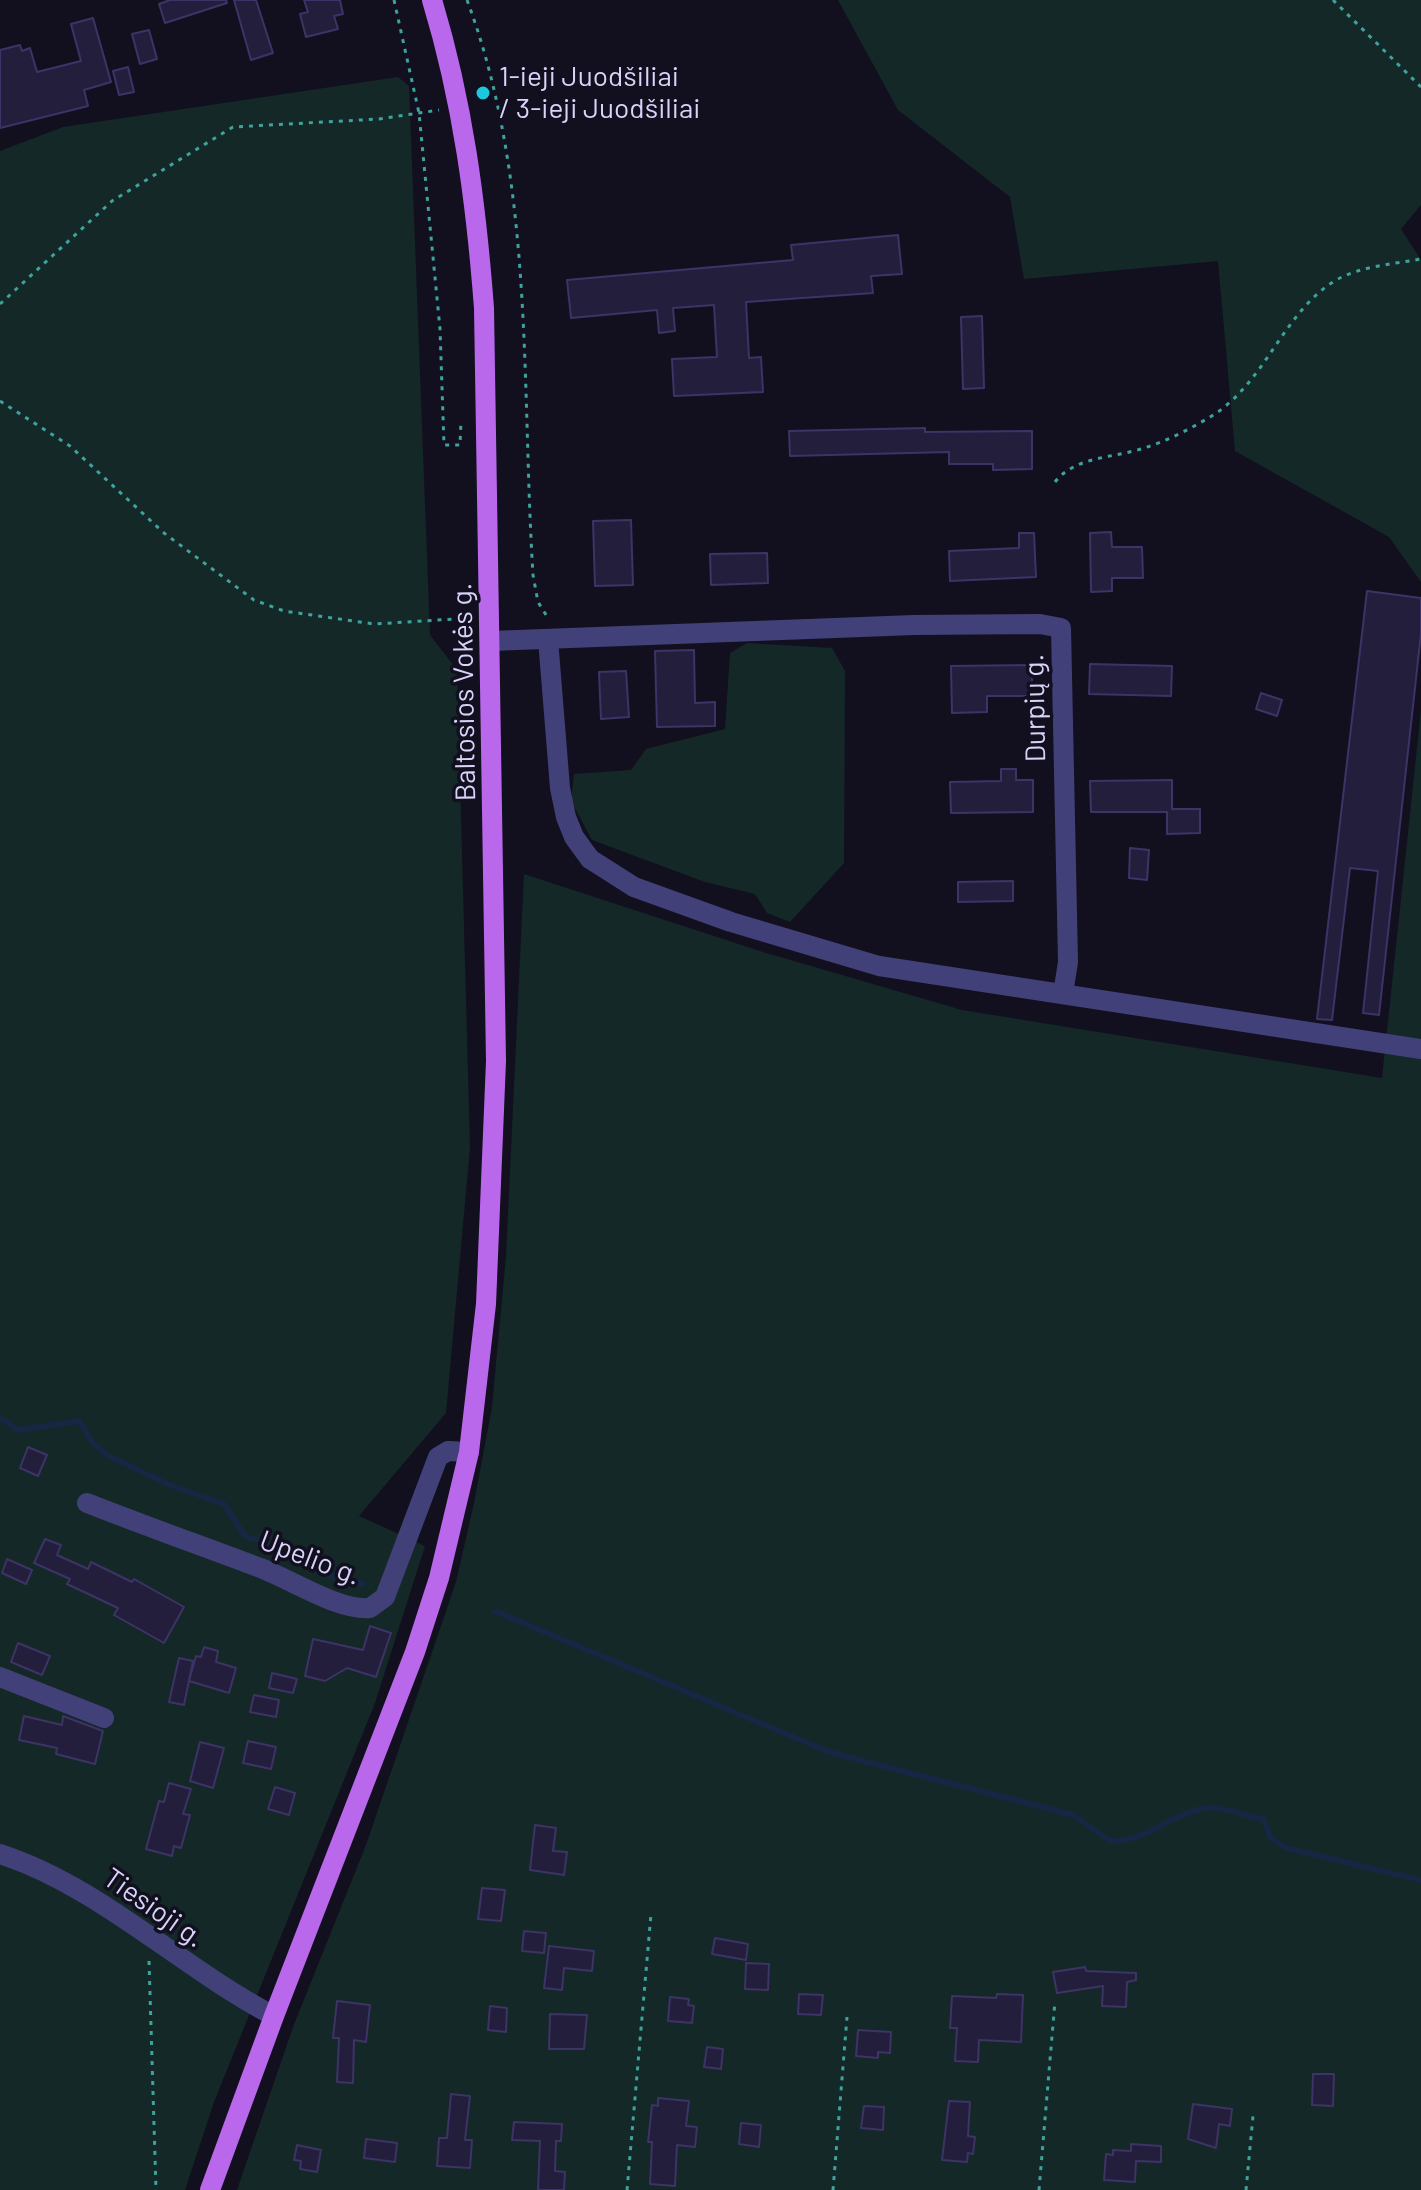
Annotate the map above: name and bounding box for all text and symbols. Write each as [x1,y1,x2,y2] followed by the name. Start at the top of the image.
[499,60,700,126] place label: 1-ieji Juodšiliai / 3-ieji Juodšiliai
[474,84,492,102] marker: 1-ieji Juodšiliai / 3-ieji Juodšiliai
[445,582,483,802] street label: Baltosios Vokės g.
[1017,654,1053,762] street label: Durpių g.
[255,1523,365,1593] street label: Upelio g.
[97,1861,211,1955] street label: Tiesioji g.

